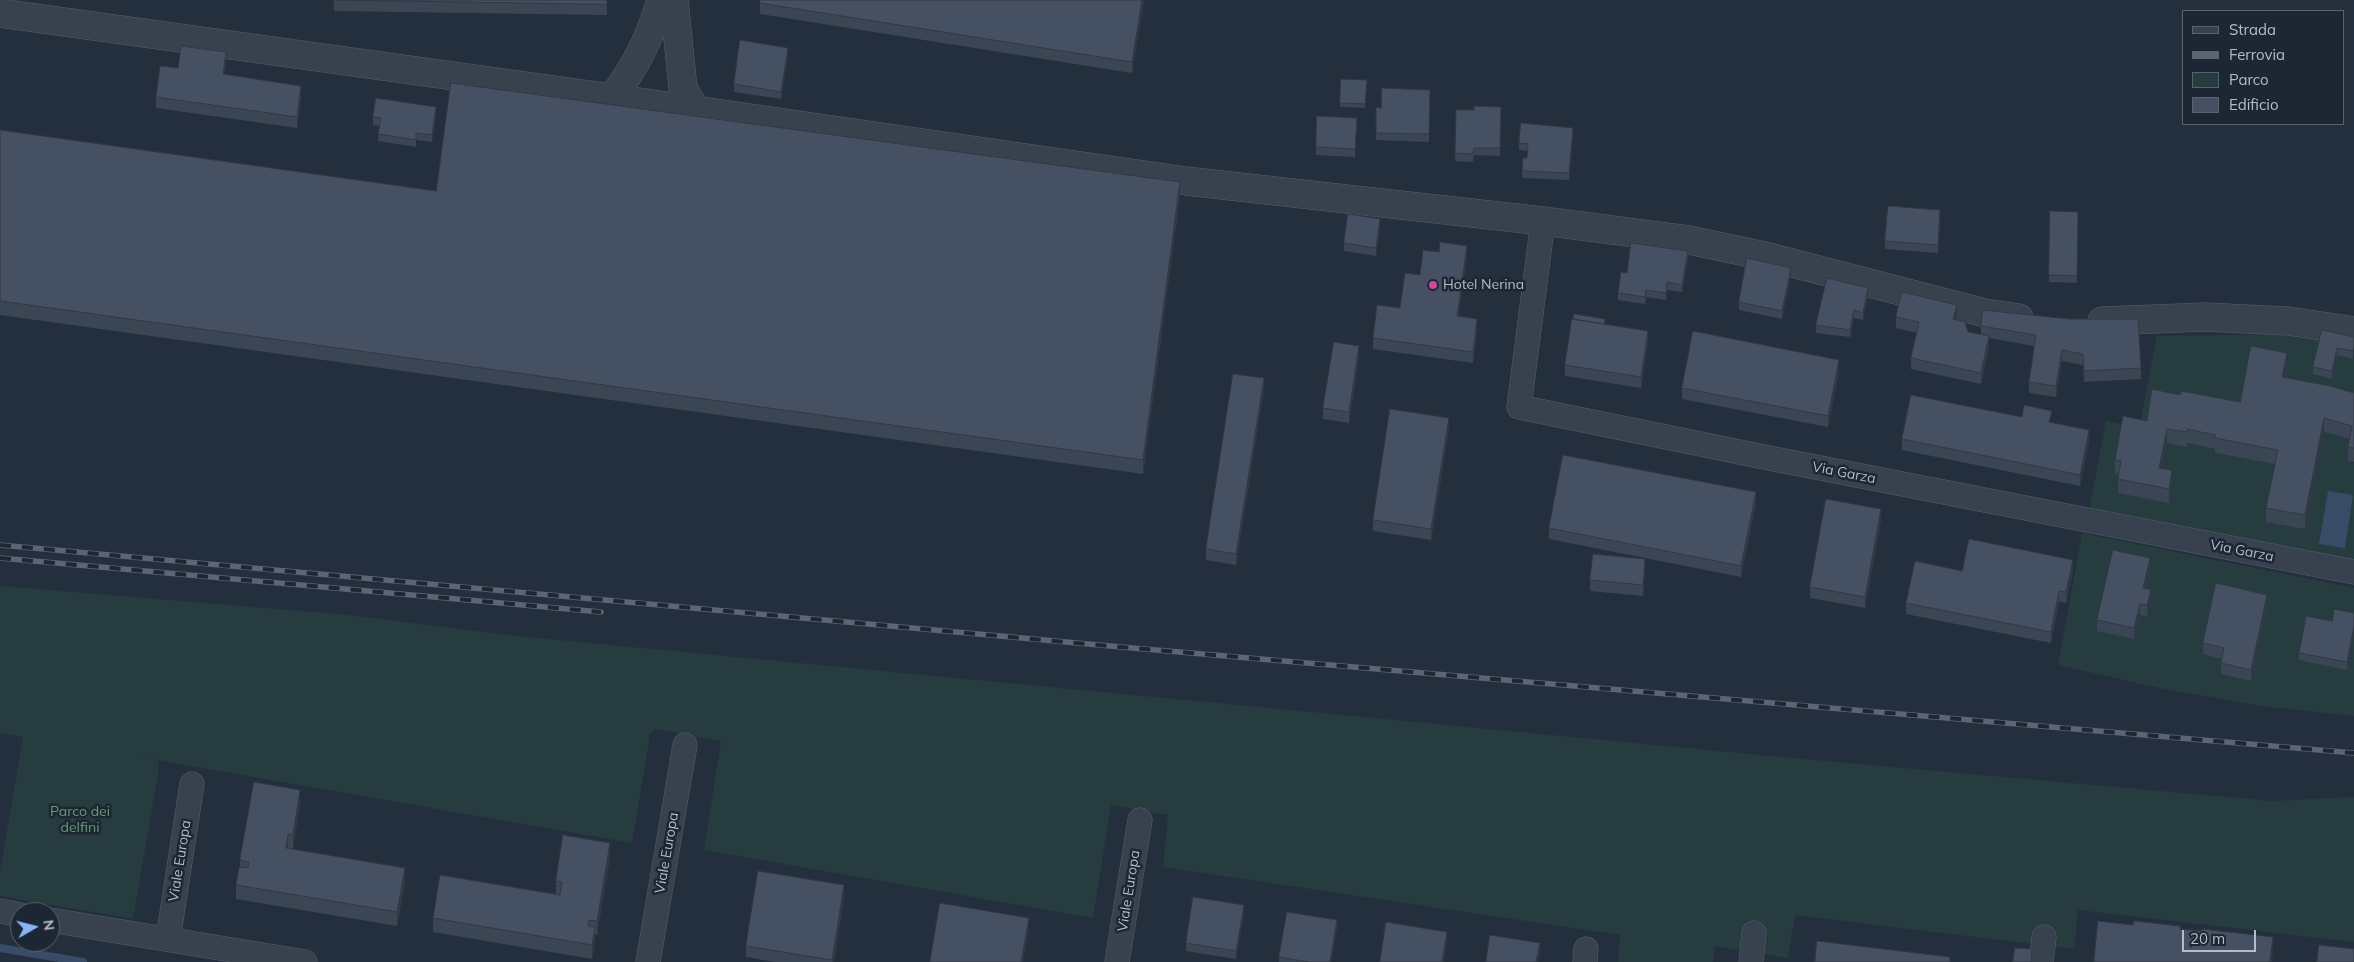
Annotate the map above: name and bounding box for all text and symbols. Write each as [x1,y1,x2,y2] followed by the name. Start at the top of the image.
[2182,10,2344,125] legend
[2229,20,2276,39] text: Strada
[2229,45,2285,64] text: Ferrovia
[2229,70,2269,89] text: Parco
[2229,95,2279,114] text: Edificio
[1443,277,1524,293] place label: Hotel Nerina
[1427,279,1439,291] marker: Hotel Nerina
[1811,459,1877,487] street label: Via Garza
[2209,537,2275,565] street label: Via Garza
[50,804,110,836] park label: Parco dei delfini
[652,811,682,895] street label: Viale Europa
[165,819,195,903] street label: Viale Europa
[1114,849,1144,933] street label: Viale Europa
[10,902,60,952] north arrow
[39,919,59,932] text: N
[2184,920,2258,952] scale bar
[2190,929,2225,948] text: 20 m

